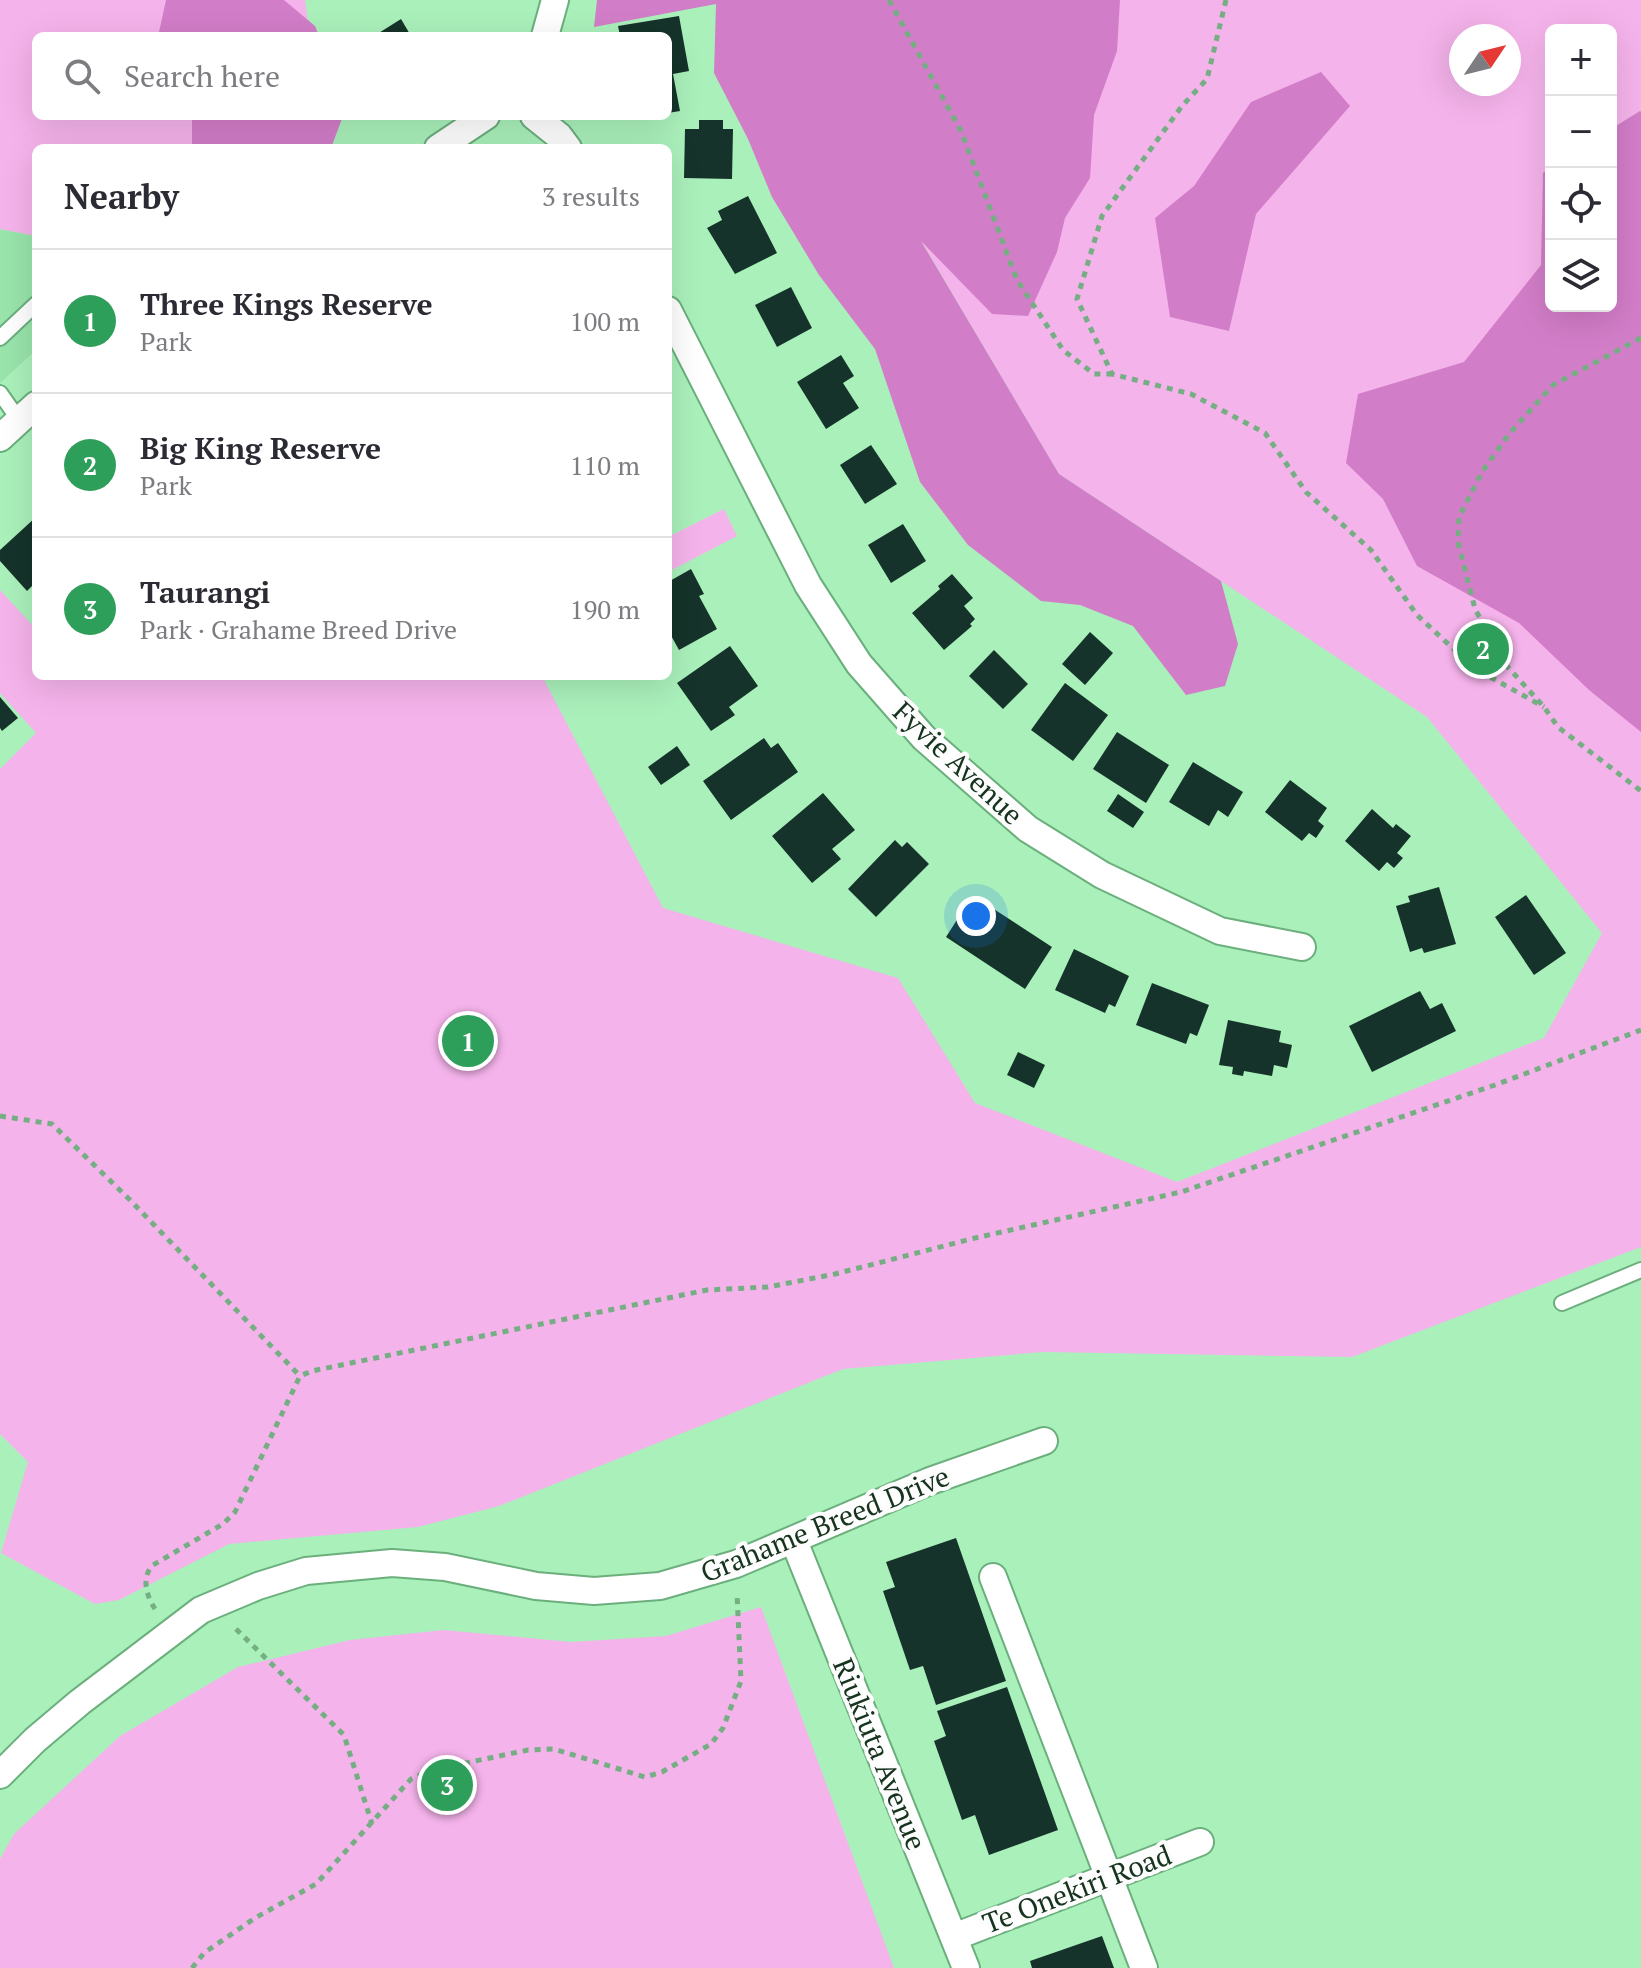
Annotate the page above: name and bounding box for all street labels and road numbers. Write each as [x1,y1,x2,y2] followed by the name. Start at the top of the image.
[885,693,1031,832] street label: Fyvie Avenue
[695,1457,955,1590] street label: Grahame Breed Drive
[825,1652,936,1855] street label: Riukiuta Avenue
[977,1836,1176,1942] street label: Te Onekiri Road

